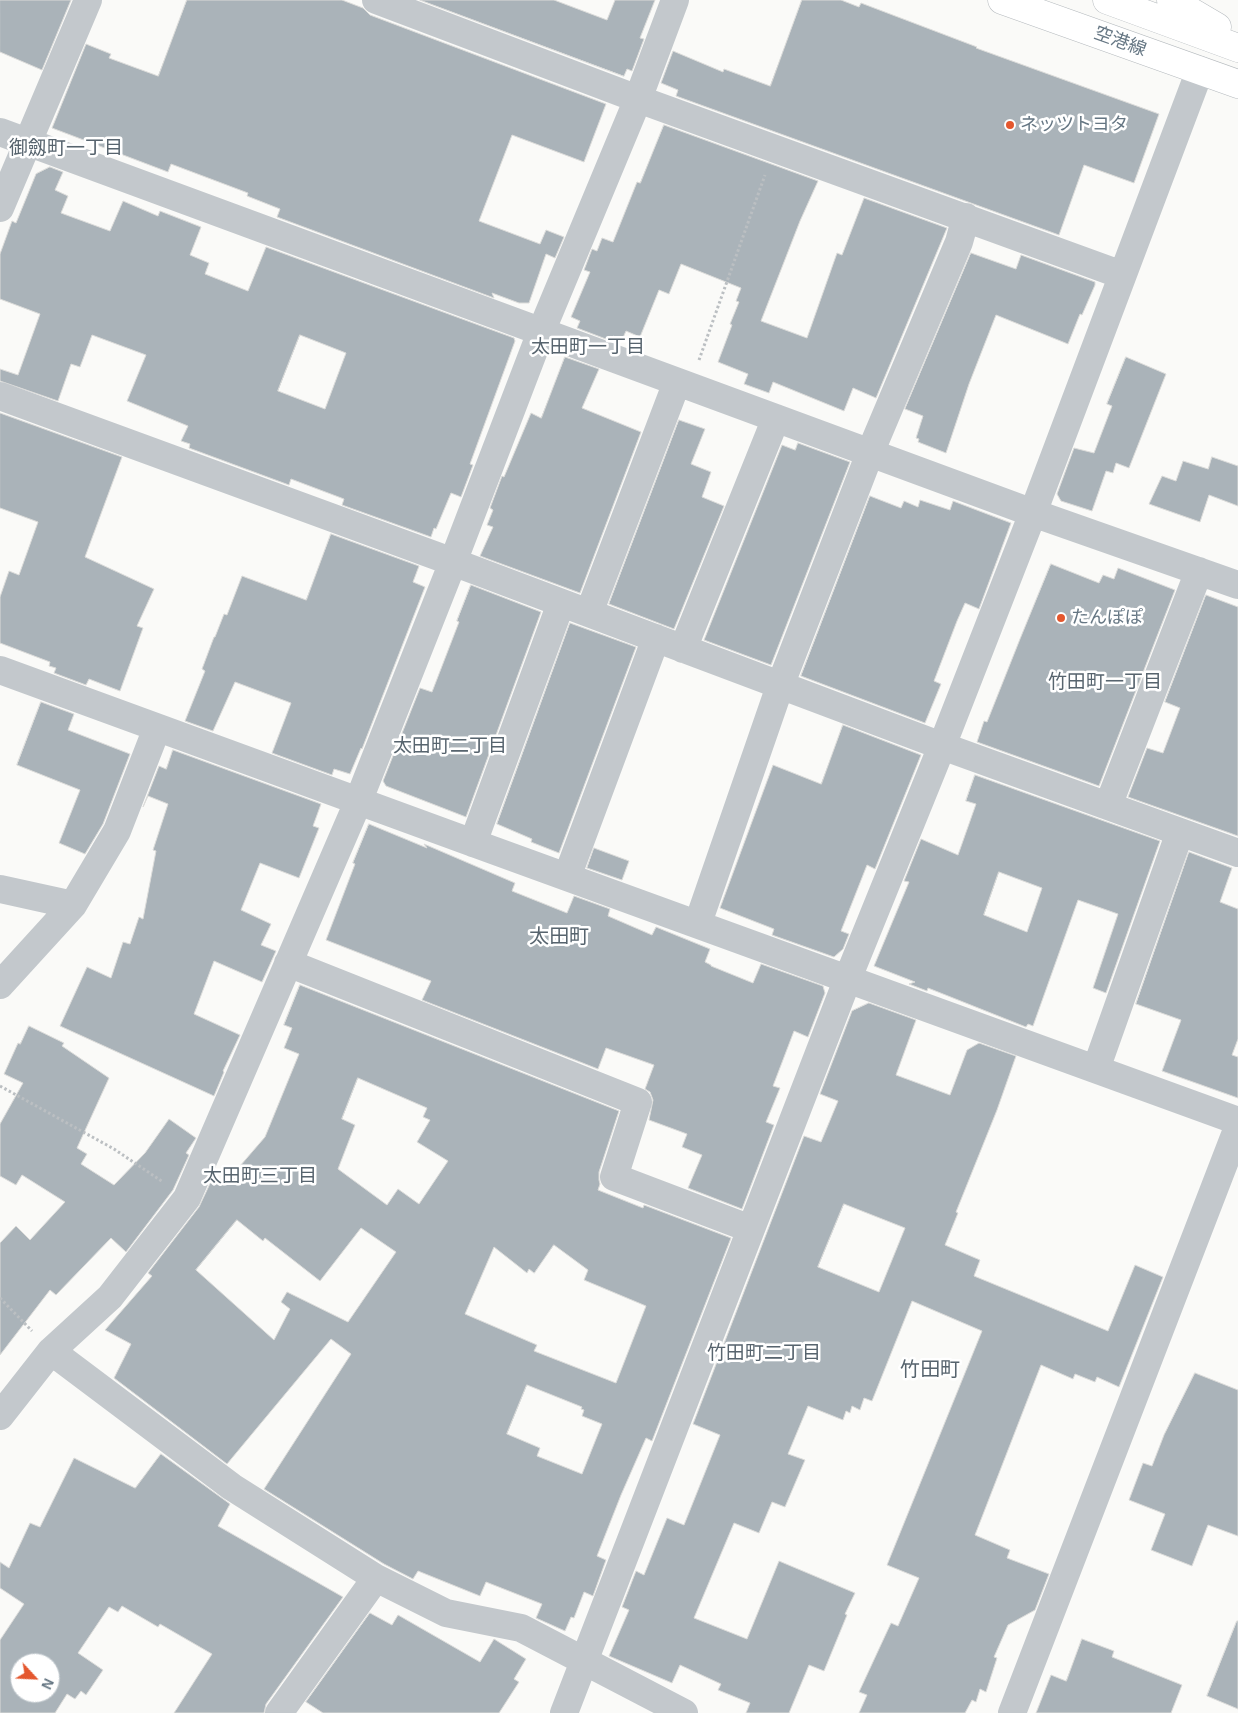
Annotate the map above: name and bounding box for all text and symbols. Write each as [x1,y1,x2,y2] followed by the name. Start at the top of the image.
[1091,23,1149,61] street label: 空港線
[1020,114,1128,136] place label: ネッツトヨタ
[1004,119,1016,131] marker: ネッツトヨタ
[9,138,123,160] district label: 御劔町一丁目
[531,337,645,359] district label: 太田町一丁目
[1071,607,1143,629] place label: たんぽぽ
[1055,612,1067,624] marker: たんぽぽ
[1048,672,1162,694] district label: 竹田町一丁目
[393,736,507,758] district label: 太田町二丁目
[529,925,589,949] district label: 太田町
[203,1166,317,1188] district label: 太田町三丁目
[707,1343,821,1365] district label: 竹田町二丁目
[900,1358,960,1382] district label: 竹田町
[10,1653,60,1703] north arrow
[38,1676,57,1692] text: N

